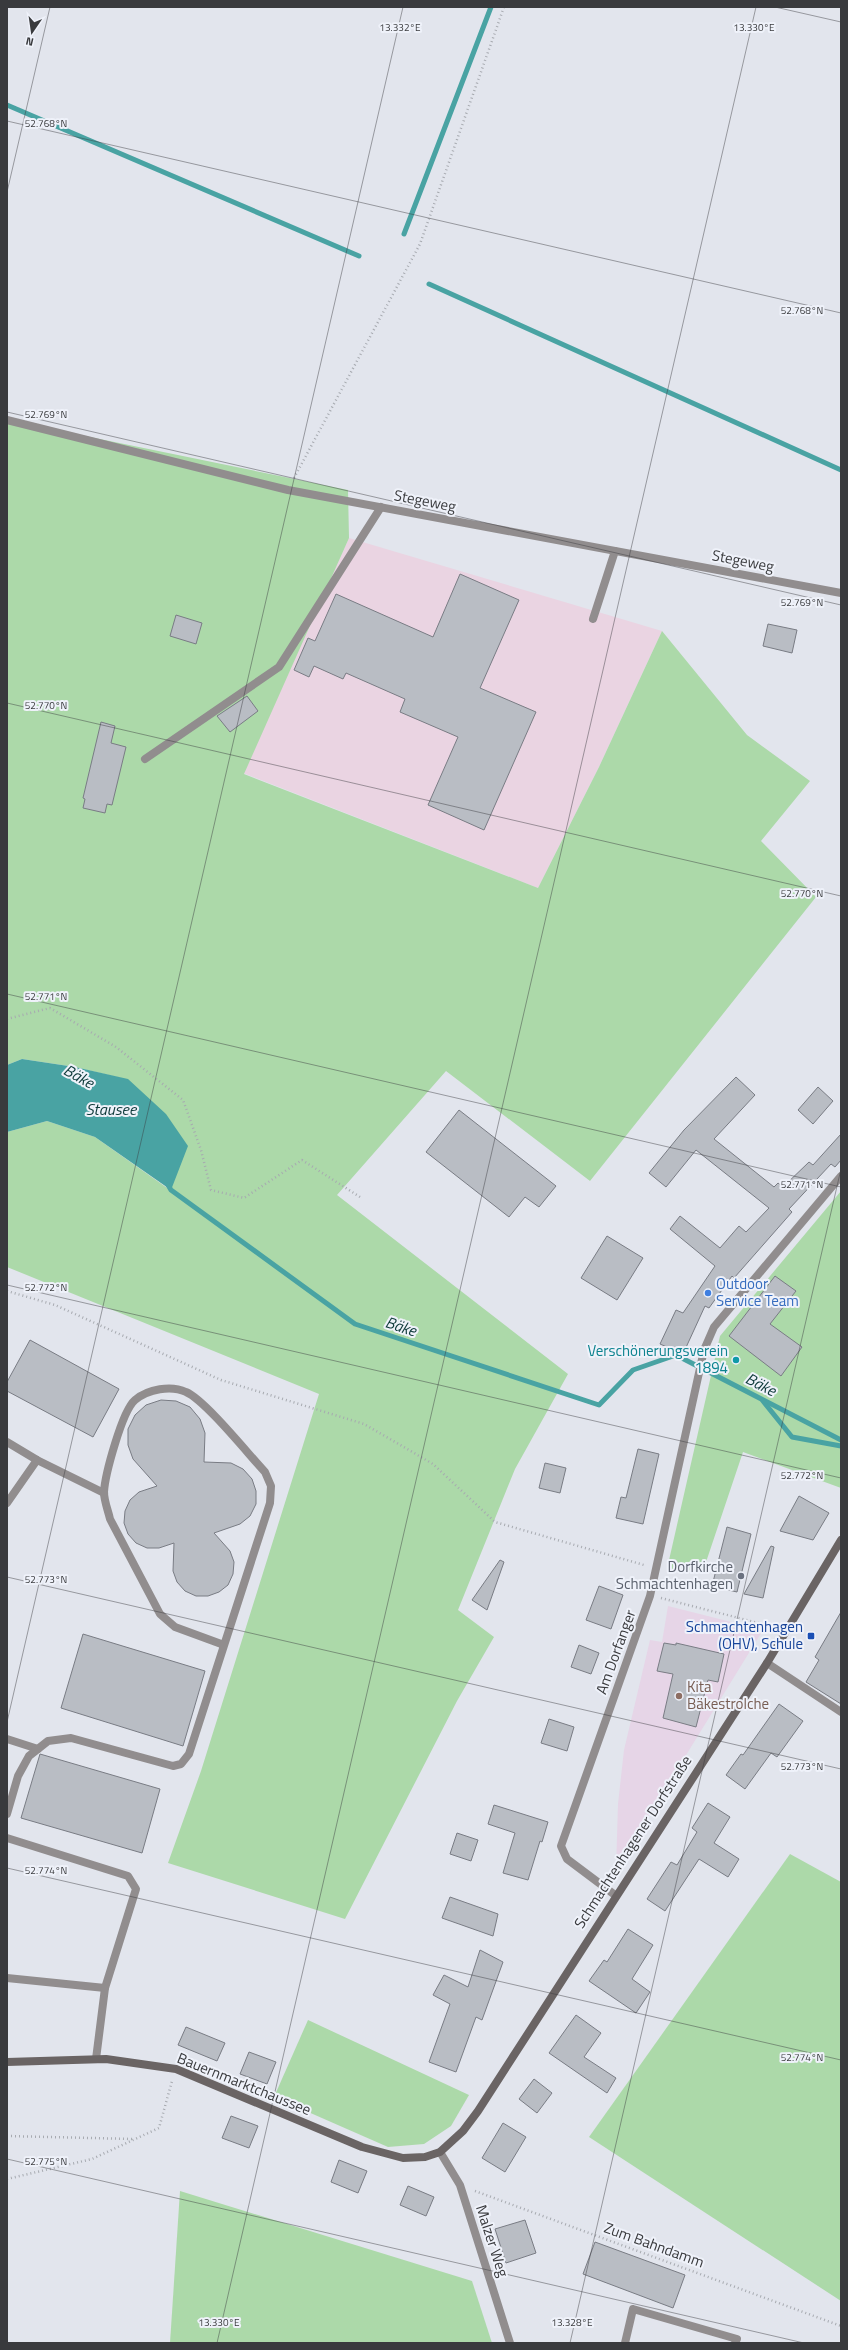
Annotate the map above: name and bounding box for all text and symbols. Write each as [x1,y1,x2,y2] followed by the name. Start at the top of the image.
[12,12,52,52] north arrow
[379,20,421,35] text: 13.332°E
[733,20,775,35] text: 13.330°E
[24,33,35,50] text: N
[25,116,67,131] text: 52.768°N
[781,303,823,318] text: 52.768°N
[25,407,67,422] text: 52.769°N
[392,483,458,518] street label: Stegeweg
[710,543,776,578] street label: Stegeweg
[781,595,823,610] text: 52.769°N
[25,698,67,713] text: 52.770°N
[781,886,823,901] text: 52.770°N
[25,989,67,1004] text: 52.771°N
[59,1058,100,1095] water label: Bäke
[86,1097,138,1121] water label: Stausee
[781,1177,823,1192] text: 52.771°N
[716,1272,799,1312] place label: Outdoor Service Team
[25,1280,67,1295] text: 52.772°N
[703,1288,713,1298] marker: Outdoor Service Team
[382,1310,421,1343] water label: Bäke
[587,1339,728,1379] place label: Verschönerungsverein 1894
[731,1355,741,1365] marker: Verschönerungsverein 1894
[742,1366,782,1403] water label: Bäke
[781,1468,823,1483] text: 52.772°N
[616,1555,733,1595] place label: Dorfkirche Schmachtenhagen
[736,1571,746,1581] marker: Dorfkirche Schmachtenhagen
[25,1572,67,1587] text: 52.773°N
[590,1606,641,1697] street label: Am Dorfanger
[686,1615,803,1655] place label: Schmachtenhagen (OHV), Schule
[806,1631,816,1641] marker: Schmachtenhagen (OHV), Schule
[687,1675,769,1715] place label: Kita Bäkestrolche
[674,1691,684,1701] marker: Kita Bäkestrolche
[568,1751,697,1933] street label: Schmachtenhagener Dorfstraße
[781,1759,823,1774] text: 52.773°N
[25,1863,67,1878] text: 52.774°N
[174,2046,315,2121] street label: Bauernmarktchaussee
[781,2050,823,2065] text: 52.774°N
[25,2154,67,2169] text: 52.775°N
[470,2202,515,2280] street label: Malzer Weg
[601,2216,707,2273] street label: Zum Bahndamm
[198,2315,240,2330] text: 13.330°E
[551,2315,593,2330] text: 13.328°E

